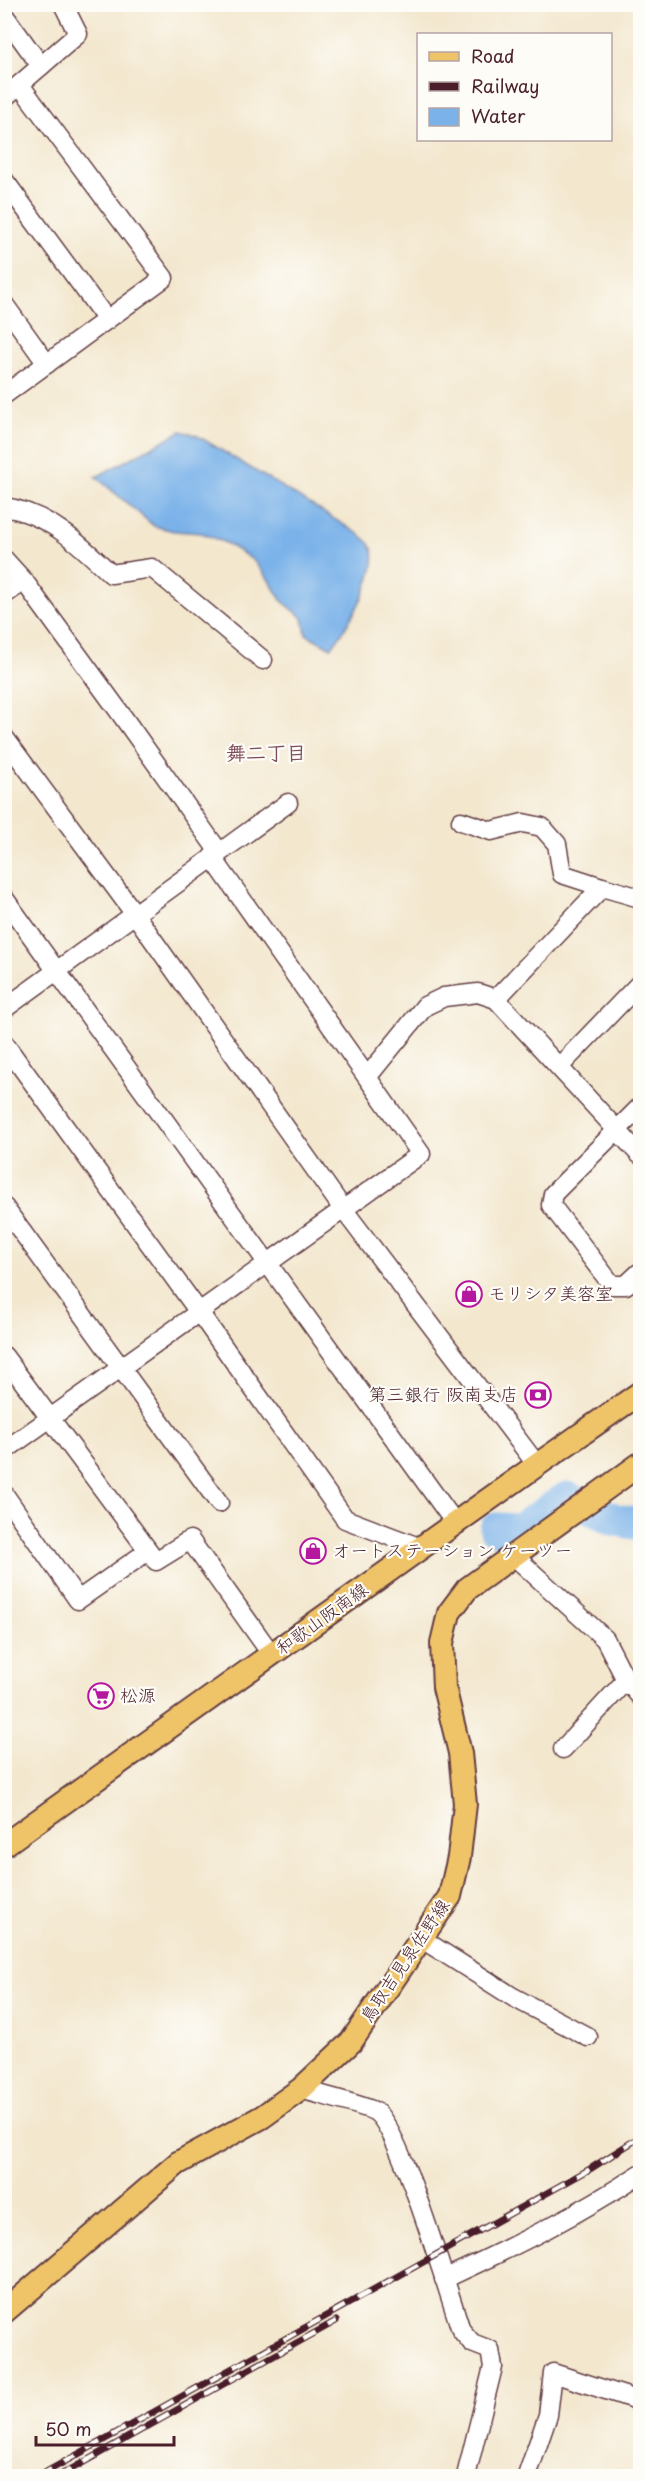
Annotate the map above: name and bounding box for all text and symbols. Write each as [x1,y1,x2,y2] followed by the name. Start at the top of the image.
[417,33,612,141] legend
[471,42,515,69] text: Road
[471,72,539,99] text: Railway
[471,102,526,129] text: Water
[226,737,306,767] district label: 舞二丁目
[454,1279,484,1309] shop icon: モリシタ美容室
[488,1279,613,1306] place label: モリシタ美容室
[368,1380,518,1407] place label: 第三銀行 阪南支店
[523,1380,553,1410] bank icon: 第三銀行 阪南支店
[298,1536,328,1566] shop icon: オートステーション ケーツー
[332,1536,572,1563] place label: オートステーション ケーツー
[269,1575,373,1660] street label: 和歌山阪南線
[86,1681,116,1711] supermarket icon: 松源
[120,1681,156,1708] place label: 松源
[352,1893,455,2027] street label: 鳥取吉見泉佐野線
[36,2409,174,2447] scale bar
[45,2415,92,2442] text: 50 m

